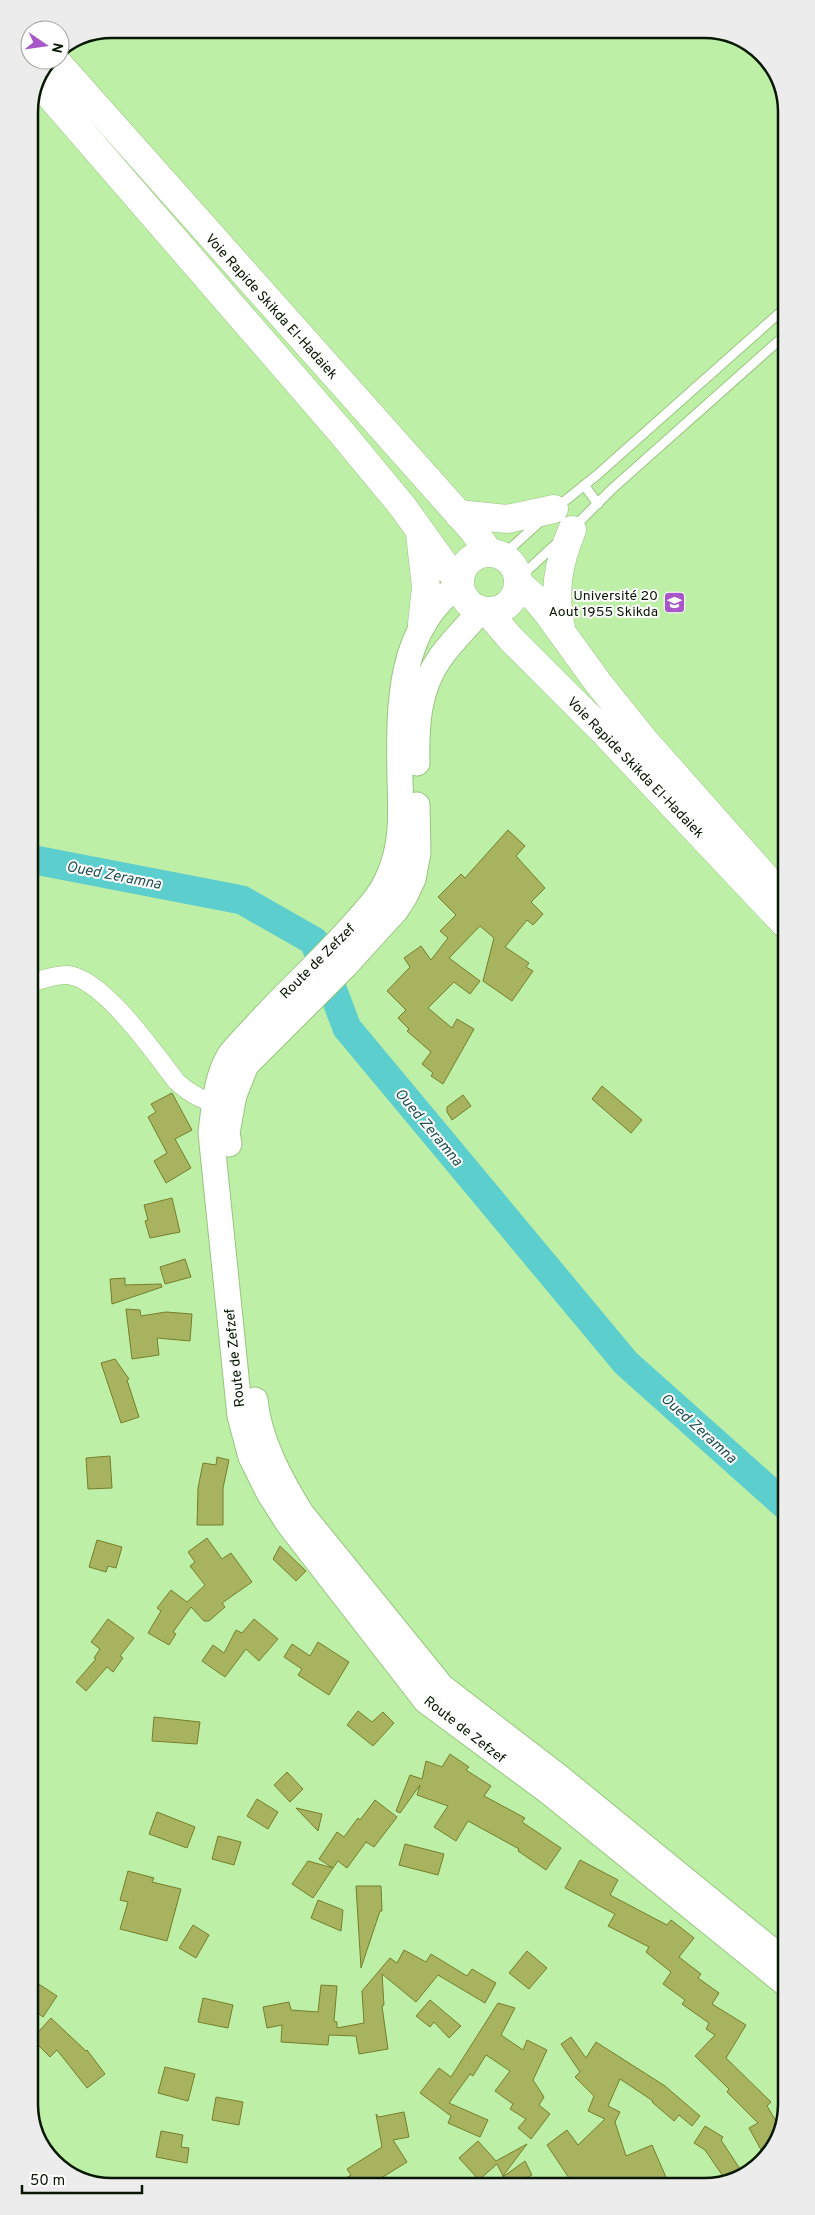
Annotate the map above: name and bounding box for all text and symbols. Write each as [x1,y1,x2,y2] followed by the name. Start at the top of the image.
[20,20,70,70] north arrow
[47,41,66,54] text: N
[201,231,341,383] street label: Voie Rapide Skikda El-Hadaiek
[548,588,658,621] place label: Université 20 Aout 1955 Skikda
[662,591,686,615] school or university icon: Université 20 Aout 1955 Skikda
[563,694,707,842] street label: Voie Rapide Skikda El-Hadaiek
[65,858,163,895] water label: Oued Zeramna
[277,921,359,1003] street label: Route de Zefzef
[390,1085,466,1171] water label: Oued Zeramna
[222,1307,249,1408] street label: Route de Zefzef
[656,1390,740,1469] water label: Oued Zeramna
[420,1693,509,1768] street label: Route de Zefzef
[22,2162,142,2194] scale bar
[30,2172,65,2191] text: 50 m

